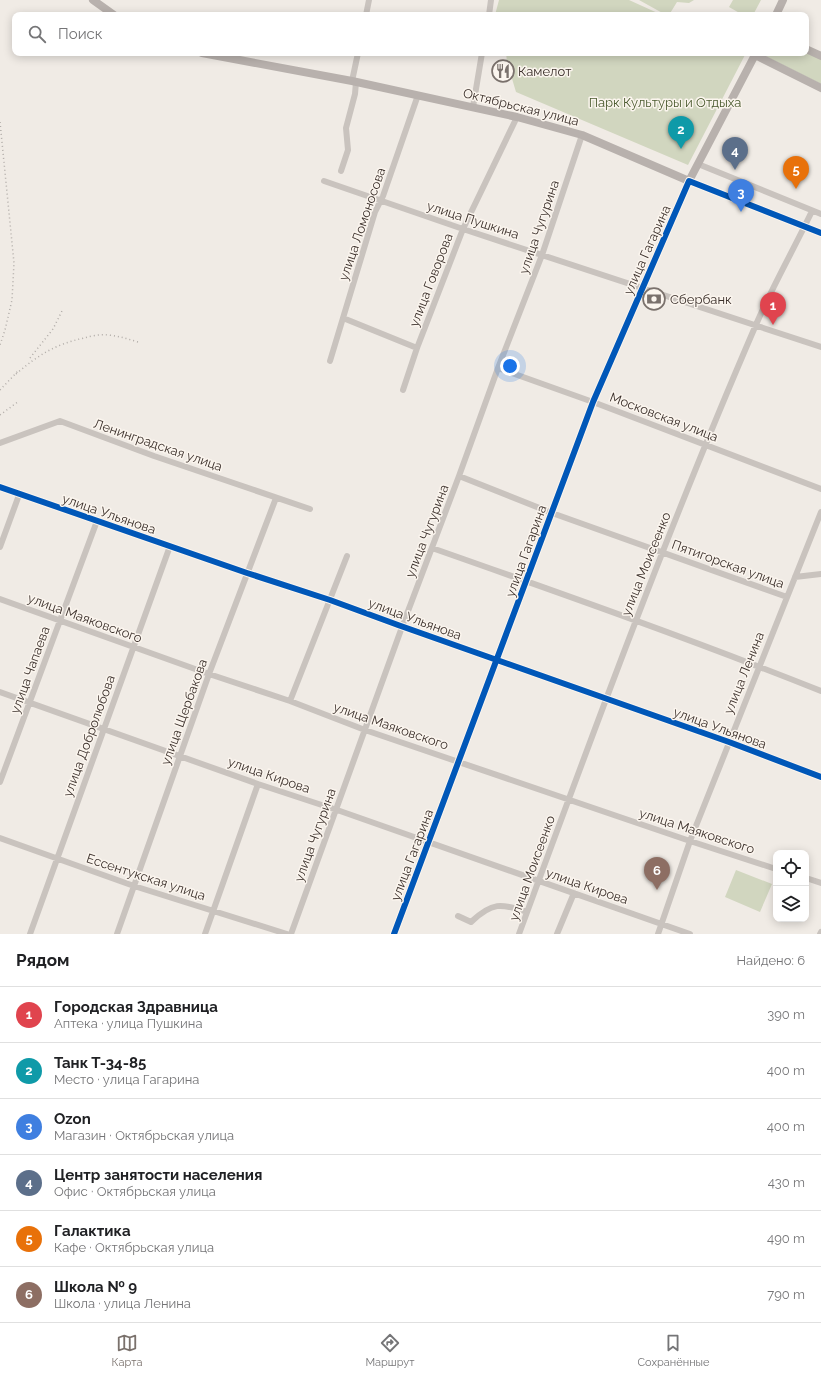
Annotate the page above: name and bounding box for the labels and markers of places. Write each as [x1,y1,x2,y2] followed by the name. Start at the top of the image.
[490,58,516,84] restaurant icon: Камелот
[518,64,571,79] place label: Камелот
[668,116,694,149] pin: 2
[722,137,748,170] pin: 4
[783,156,809,189] pin: 5
[728,179,754,212] pin: 3
[641,286,667,312] bank icon: Сбербанк
[670,292,732,307] place label: Сбербанк
[760,292,786,325] pin: 1
[644,857,670,890] pin: 6

